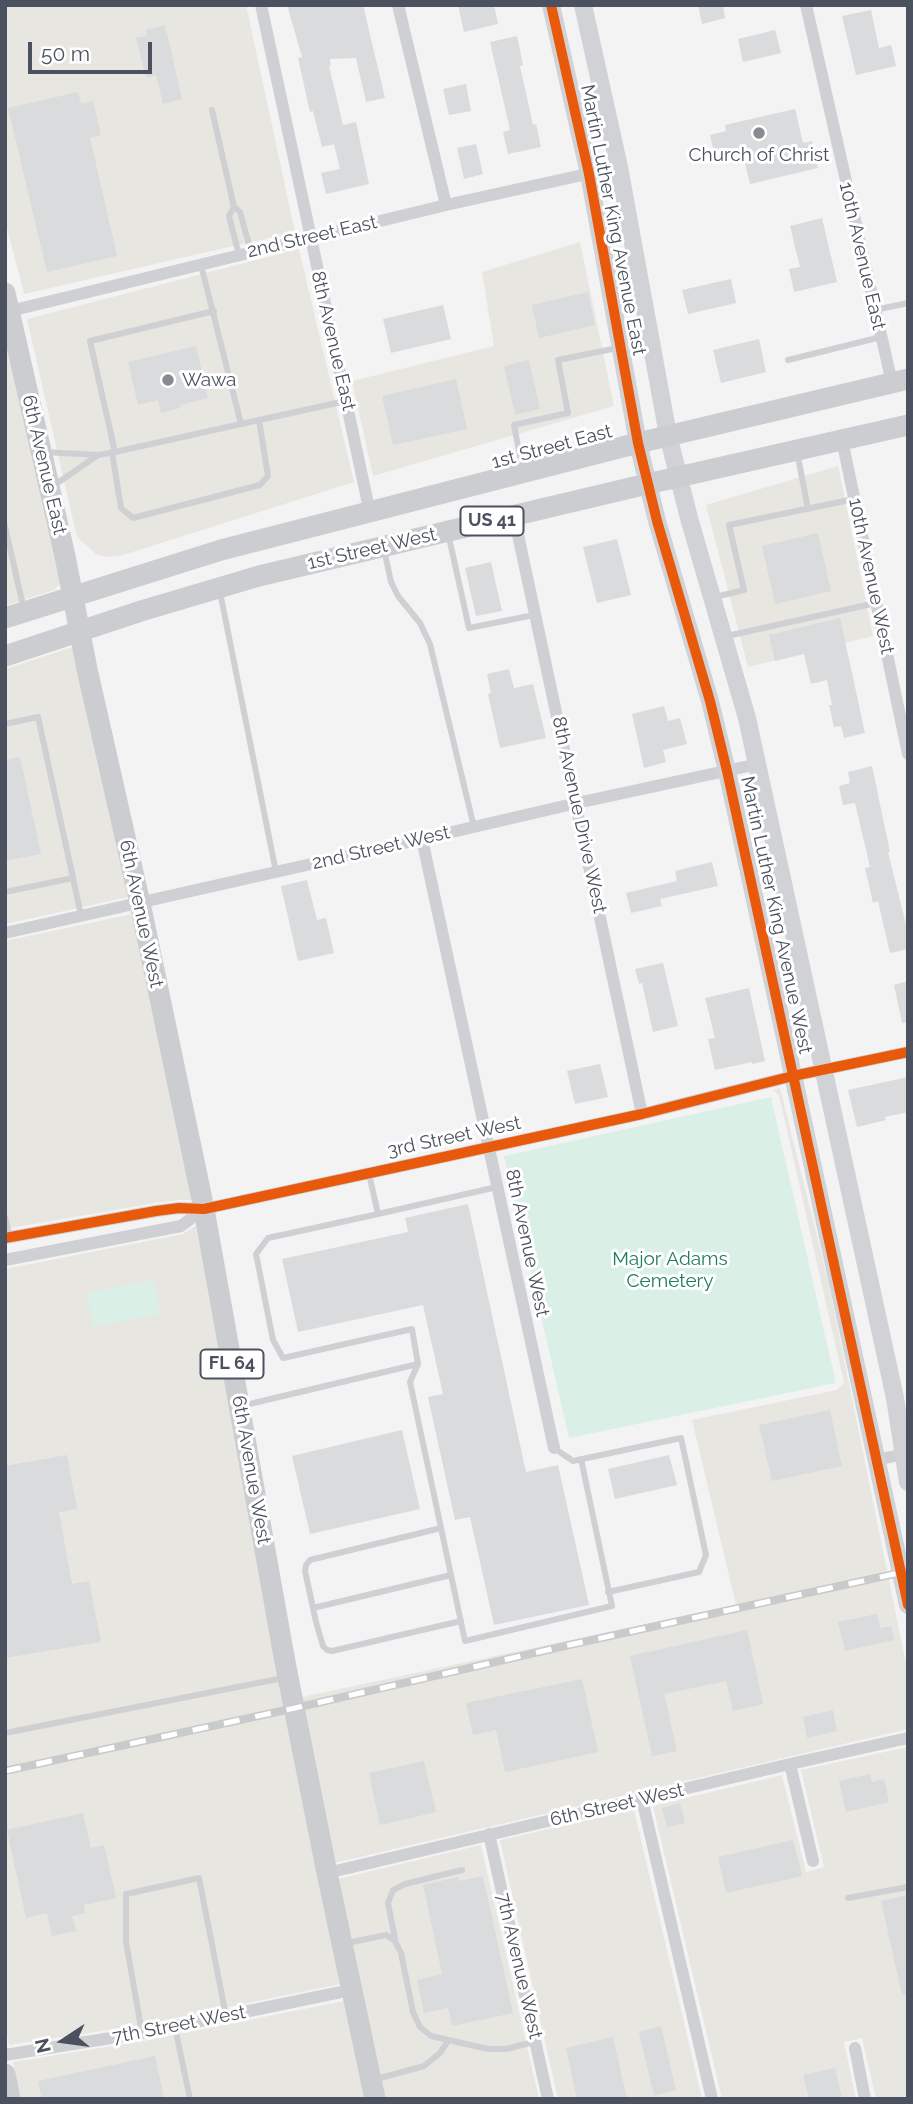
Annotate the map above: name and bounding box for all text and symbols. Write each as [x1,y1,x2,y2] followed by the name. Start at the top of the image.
[32,28,156,72] scale bar
[41,41,90,66] text: 50 m
[576,83,650,357] street label: Martin Luther King Avenue East
[751,125,767,141] marker: Church of Christ
[689,144,829,166] place label: Church of Christ
[834,180,890,332] street label: 10th Avenue East
[245,211,379,263] street label: 2nd Street East
[306,269,360,413] street label: 8th Avenue East
[182,369,236,391] place label: Wawa
[160,372,176,388] marker: Wawa
[17,393,71,537] street label: 6th Avenue East
[489,420,615,474] street label: 1st Street East
[843,496,899,656] street label: 10th Avenue West
[461,506,524,536] road number: US 41
[305,523,439,575] street label: 1st Street West
[547,715,611,915] street label: 8th Avenue Drive West
[735,774,817,1056] street label: Martin Luther King Avenue West
[310,821,452,875] street label: 2nd Street West
[114,838,168,990] street label: 6th Avenue West
[385,1112,523,1162] street label: 3rd Street West
[500,1167,554,1319] street label: 8th Avenue West
[612,1248,728,1292] park label: Major Adams Cemetery
[201,1350,264,1378] road number: FL 64
[227,1394,275,1546] street label: 6th Avenue West
[548,1779,686,1831] street label: 6th Street West
[491,1891,547,2041] street label: 7th Avenue West
[110,2001,248,2049] street label: 7th Street West
[28,2006,98,2076] north arrow
[30,2036,55,2055] text: N

